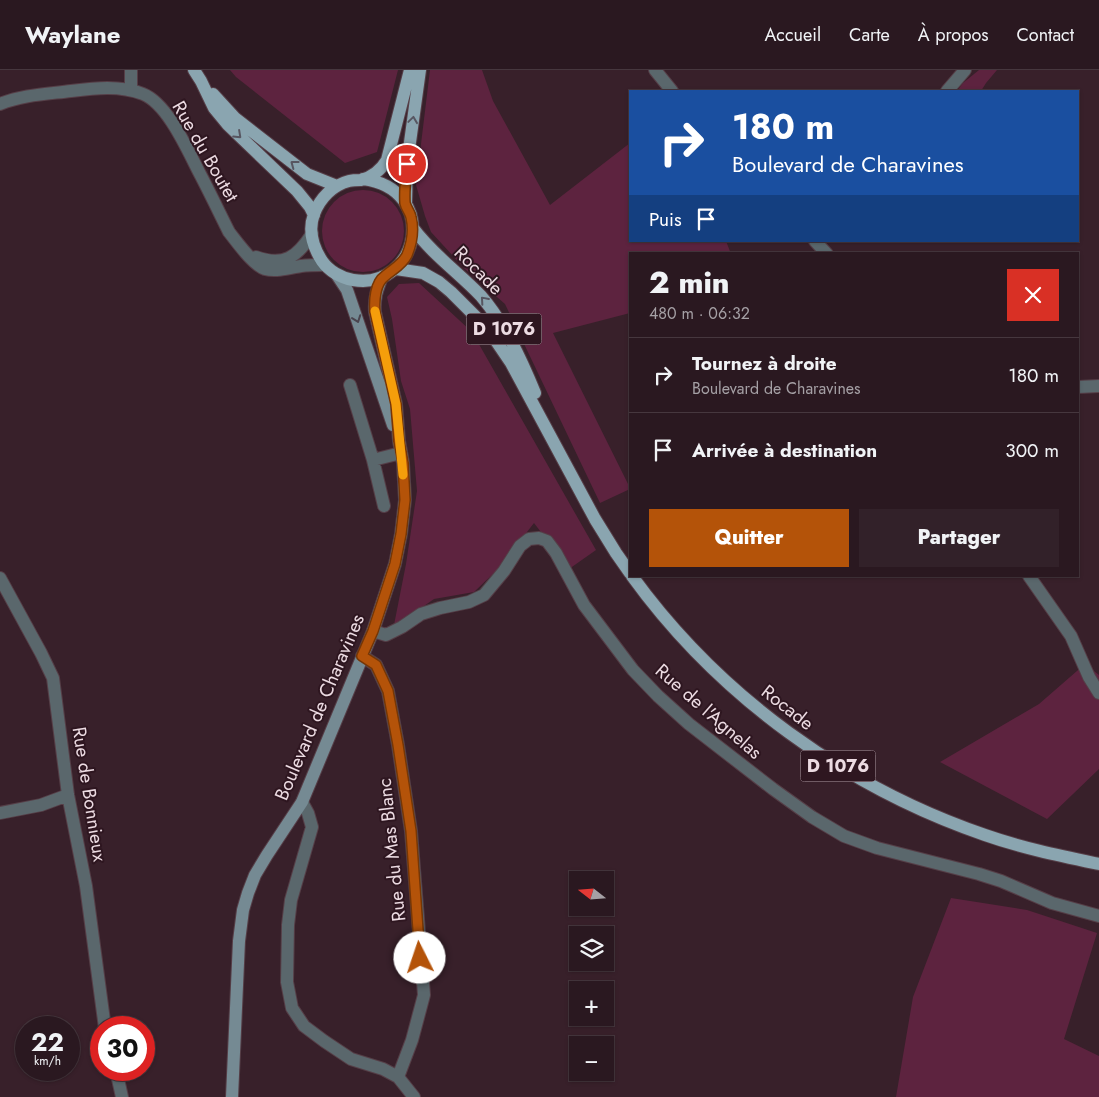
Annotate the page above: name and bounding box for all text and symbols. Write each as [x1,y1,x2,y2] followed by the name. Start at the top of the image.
[25,17,120,52] text: Waylane
[764,22,821,48] text: Accueil
[849,22,890,48] text: Carte
[918,22,988,48] text: À propos
[1016,22,1074,48] text: Contact
[166,96,246,207] street label: Rue du Boutet
[732,102,834,152] text: 180 m
[649,110,714,175] icon: right
[407,116,418,124] one-way arrow
[233,129,242,138] one-way arrow
[386,143,428,185] pin
[732,148,964,180] text: Boulevard de Charavines
[393,150,421,178] icon: arrive
[290,161,300,170] one-way arrow
[692,205,720,233] icon: arrive
[649,206,682,233] text: Puis
[448,240,510,301] street label: Rocade
[649,261,730,304] text: 2 min
[1007,269,1059,321] button: close
[481,297,490,306] one-way arrow
[649,302,750,325] text: 480 m · 06:32
[466,313,542,344] road number: D 1076
[351,314,361,322] one-way arrow
[692,350,837,377] text: Tournez à droite
[649,361,677,389] icon: right
[1008,362,1059,389] text: 180 m
[692,377,861,400] text: Boulevard de Charavines
[649,436,677,464] icon: arrive
[692,437,877,464] text: Arrivée à destination
[1005,437,1059,464] text: 300 m
[649,509,849,567] button: Quitter
[859,509,1059,567] button: Partager
[268,610,371,805] street label: Boulevard de Charavines
[649,657,768,766] street label: Rue de l'Agnelas
[756,678,820,737] street label: Rocade
[66,725,113,863] street label: Rue de Bonnieux
[800,750,876,781] road number: D 1076
[371,777,412,923] street label: Rue du Mas Blanc
[569,871,614,916] north arrow
[569,871,614,1081] map controls
[569,926,614,971] button: layers
[393,931,445,983] position arrow
[569,981,614,1026] button: +
[90,1016,155,1081] speed limit sign: 30
[31,1024,64,1060] text: 22
[569,1036,614,1081] button: −
[34,1052,61,1070] text: km/h

